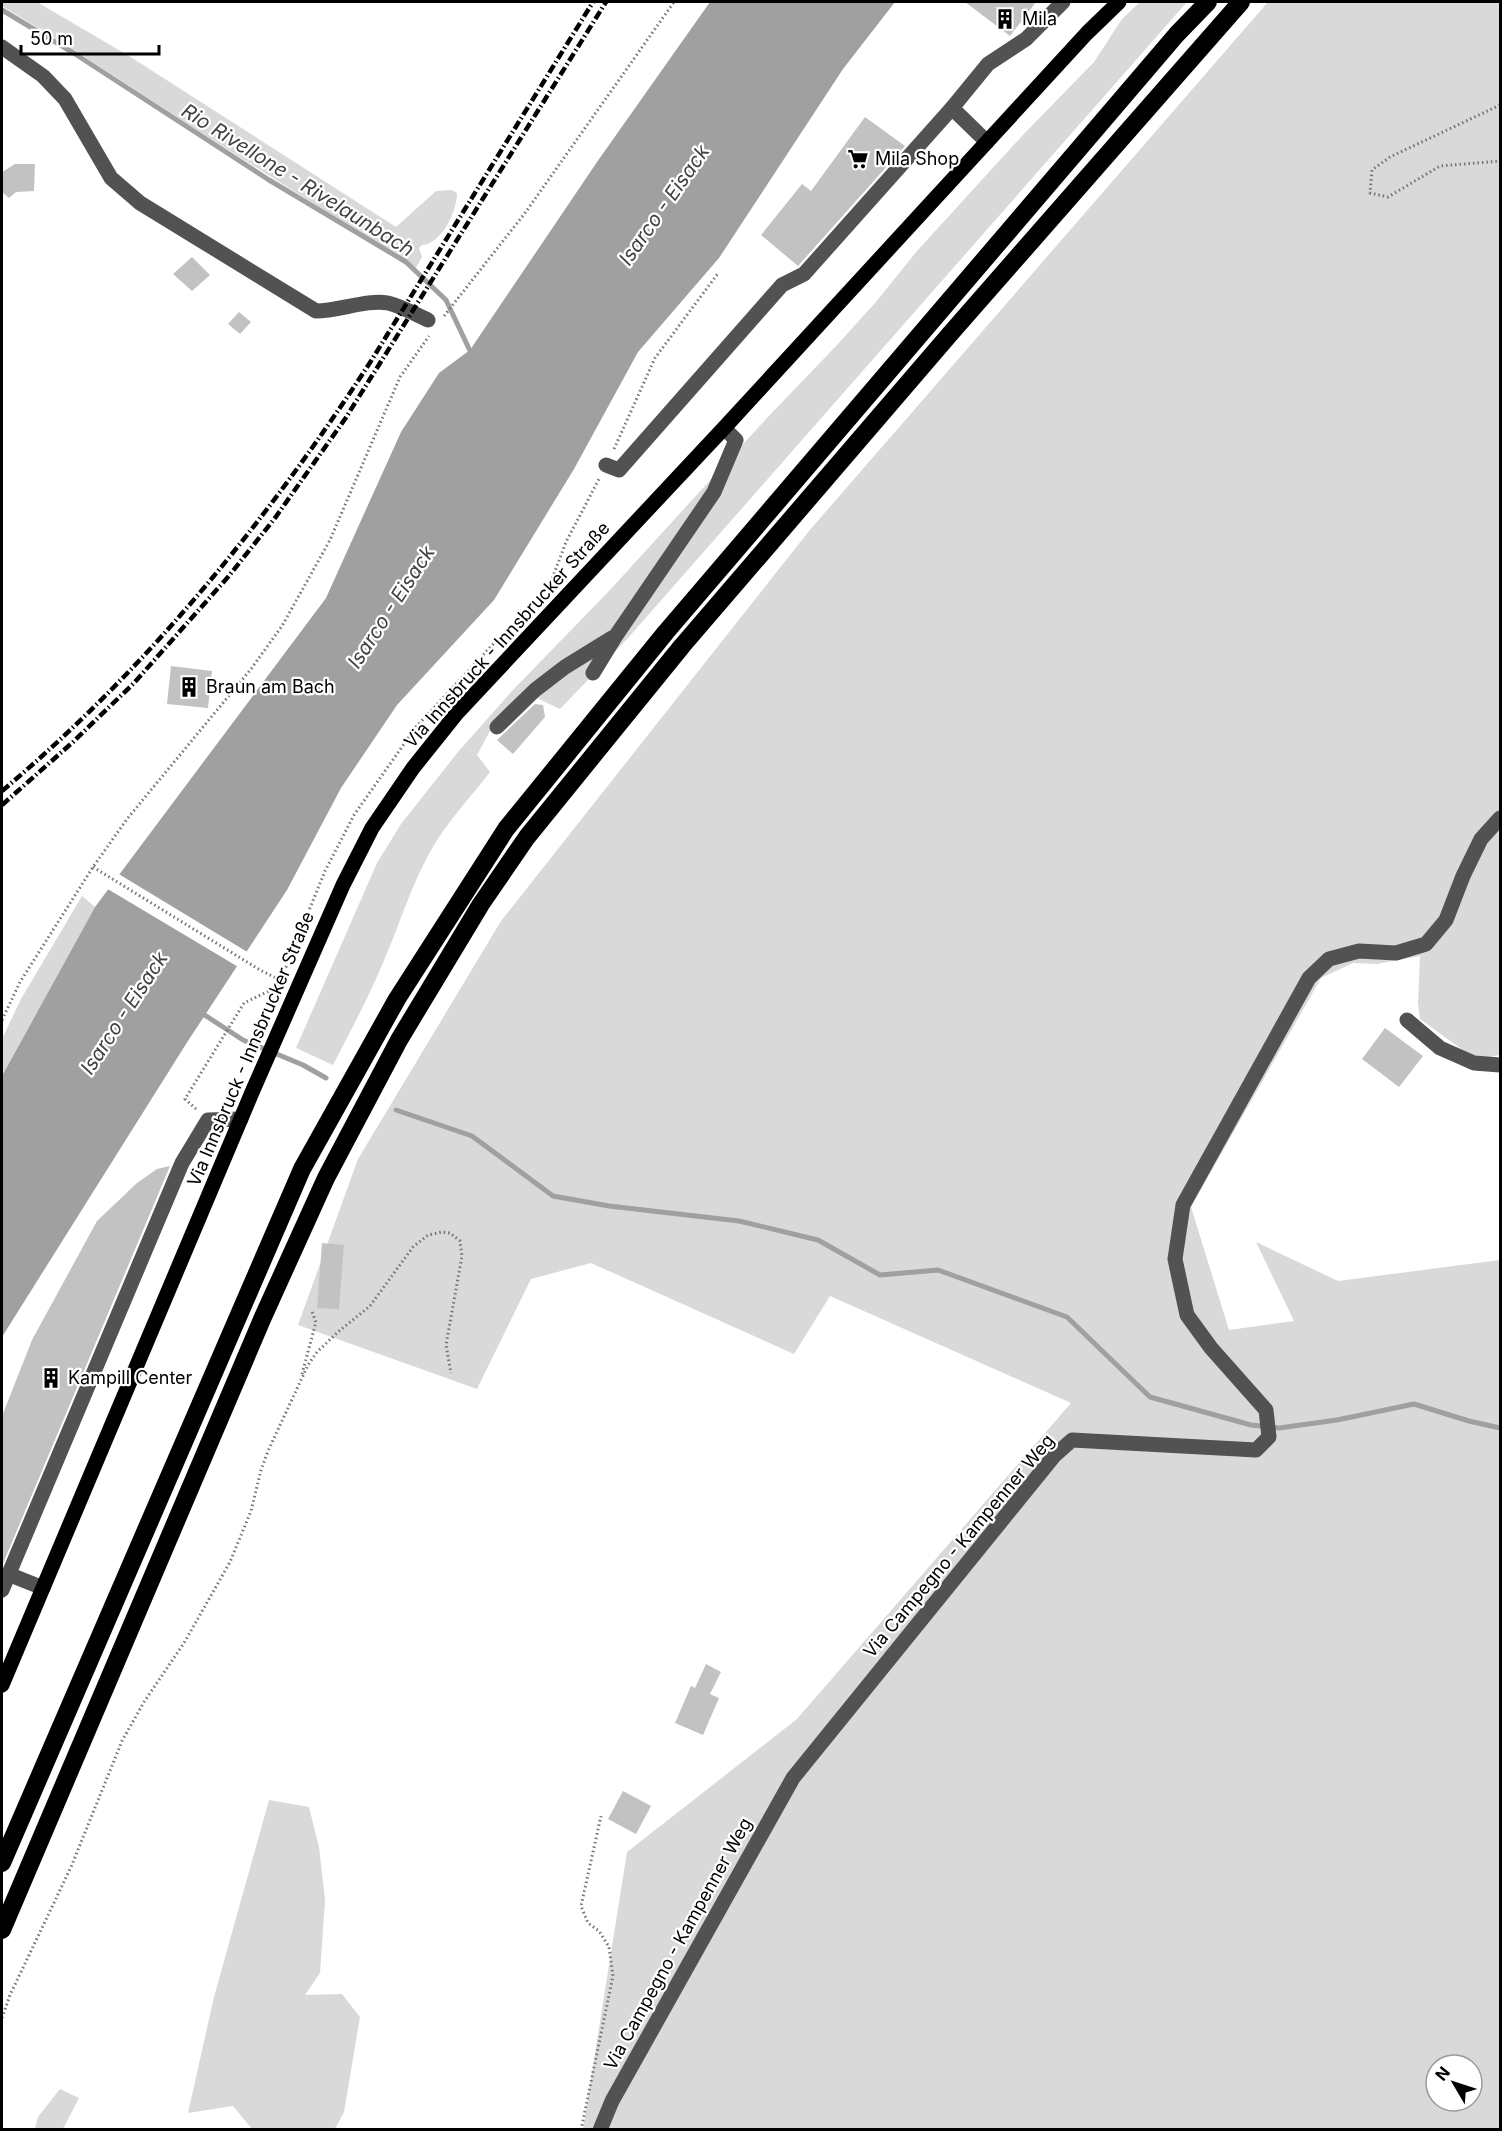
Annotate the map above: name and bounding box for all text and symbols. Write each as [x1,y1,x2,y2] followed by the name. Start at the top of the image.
[993,7,1017,31] building icon: Mila
[1022,8,1057,29] place label: Mila
[21,18,159,56] scale bar
[30,28,73,49] text: 50 m
[177,98,419,262] water label: Rio Rivellone - Rivelaunbach
[614,139,715,270] water label: Isarco - Eisack
[846,147,870,171] supermarket icon: Mila Shop
[875,148,959,169] place label: Mila Shop
[400,517,614,752] street label: Via Innsbruck - Innsbrucker Straße
[342,540,440,673] water label: Isarco - Eisack
[177,675,201,699] building icon: Braun am Bach
[206,676,335,697] place label: Braun am Bach
[183,908,318,1189] street label: Via Innsbruck - Innsbrucker Straße
[75,946,173,1079] water label: Isarco - Eisack
[39,1366,63,1390] building icon: Kampill Center
[68,1367,193,1388] place label: Kampill Center
[859,1430,1058,1662] street label: Via Campegno - Kampenner Weg
[599,1814,756,2073] street label: Via Campegno - Kampenner Weg
[1424,2053,1484,2113] north arrow
[1431,2063,1454,2085] text: N

